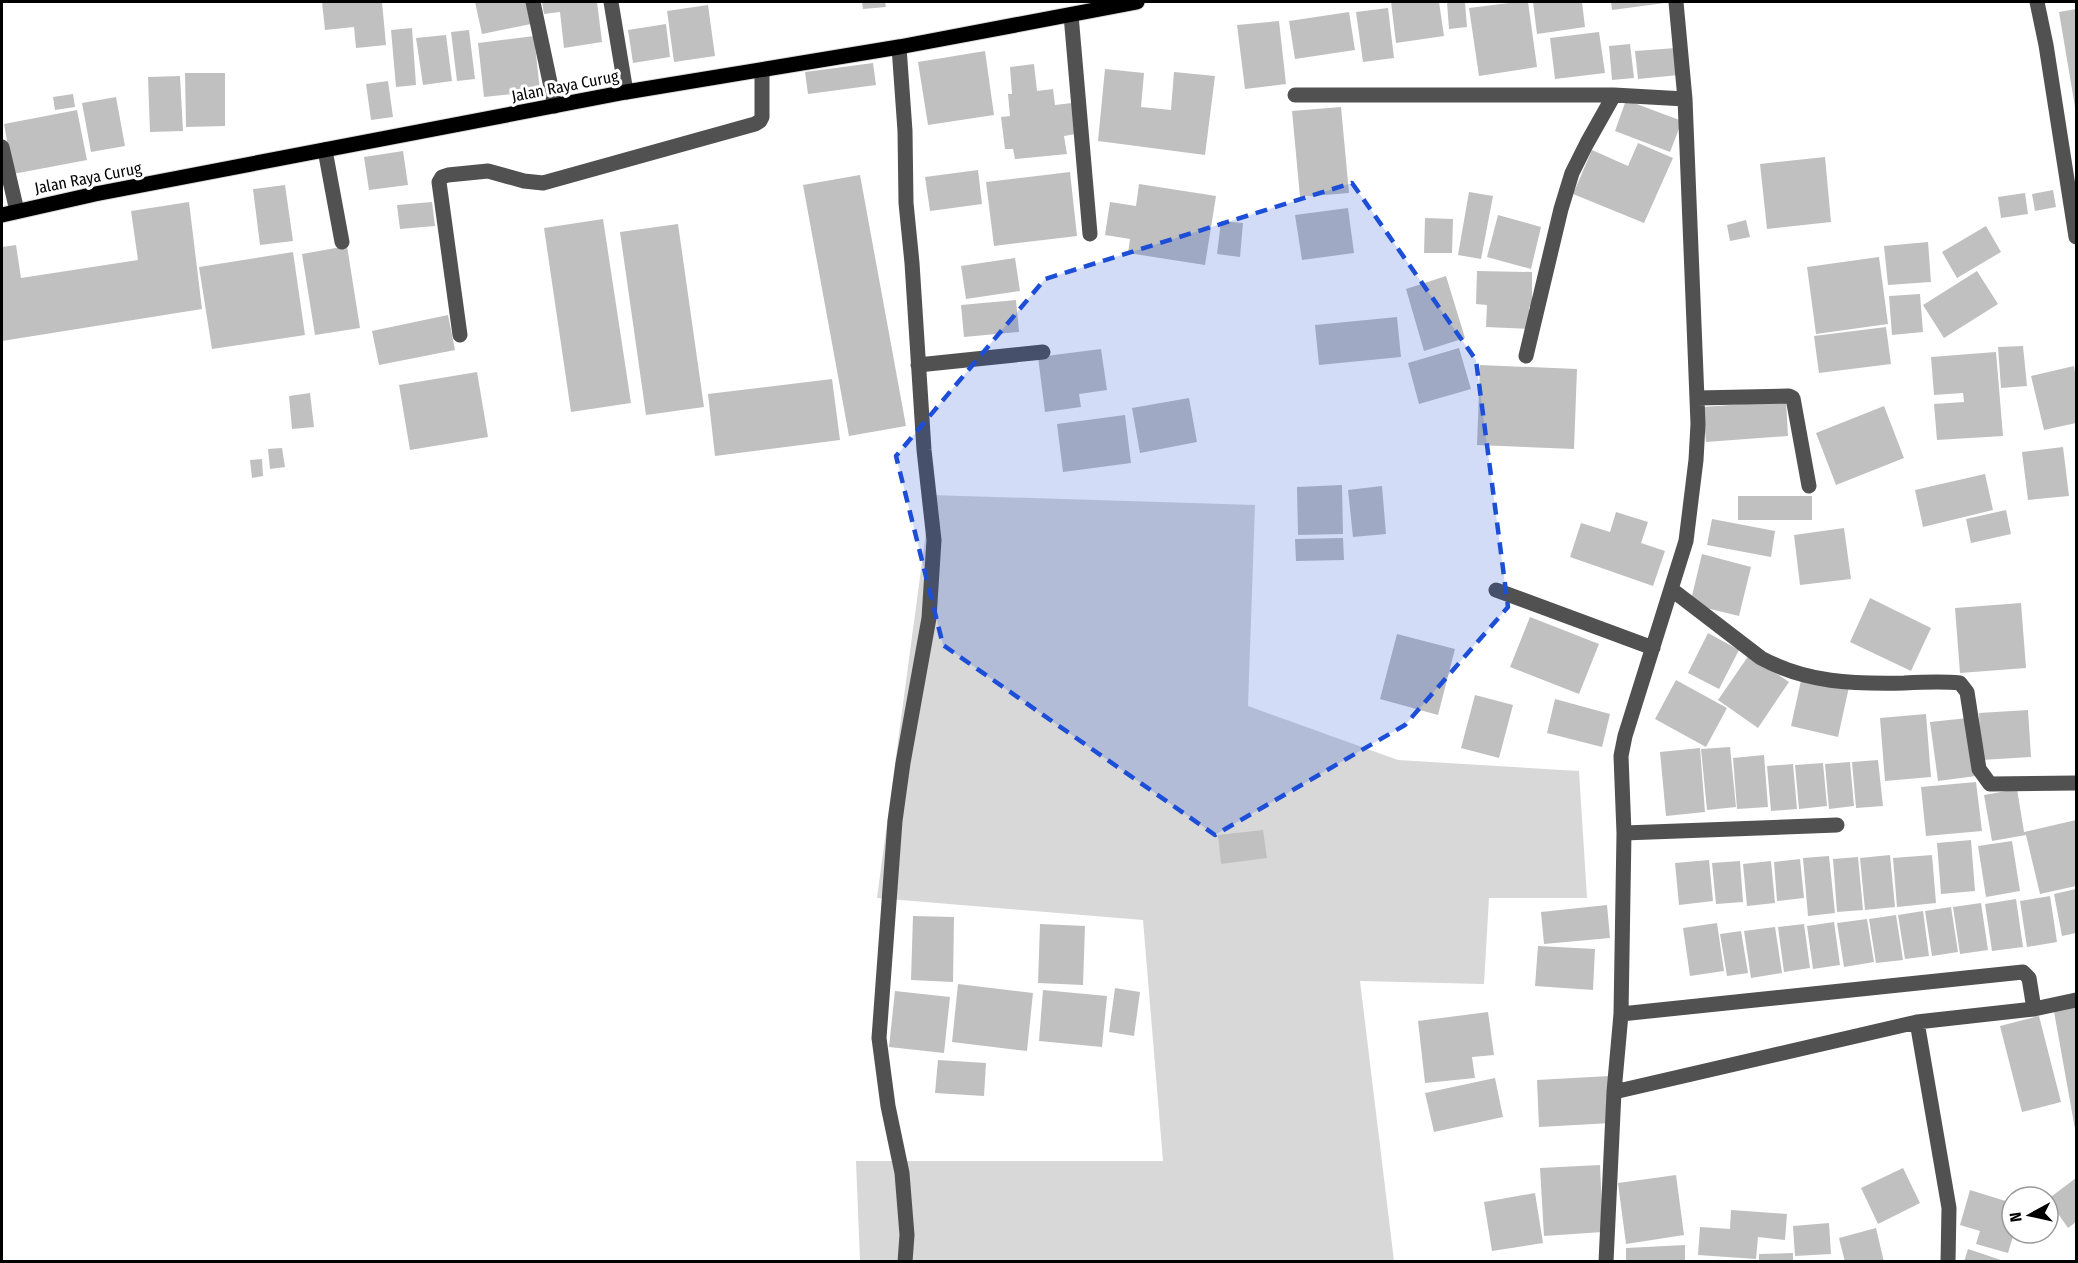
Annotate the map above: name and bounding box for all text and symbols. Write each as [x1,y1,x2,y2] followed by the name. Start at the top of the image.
[510,66,621,106] street label: Jalan Raya Curug
[33,158,144,198] street label: Jalan Raya Curug
[2000,1185,2060,1245] north arrow
[2006,1211,2026,1223] text: N

